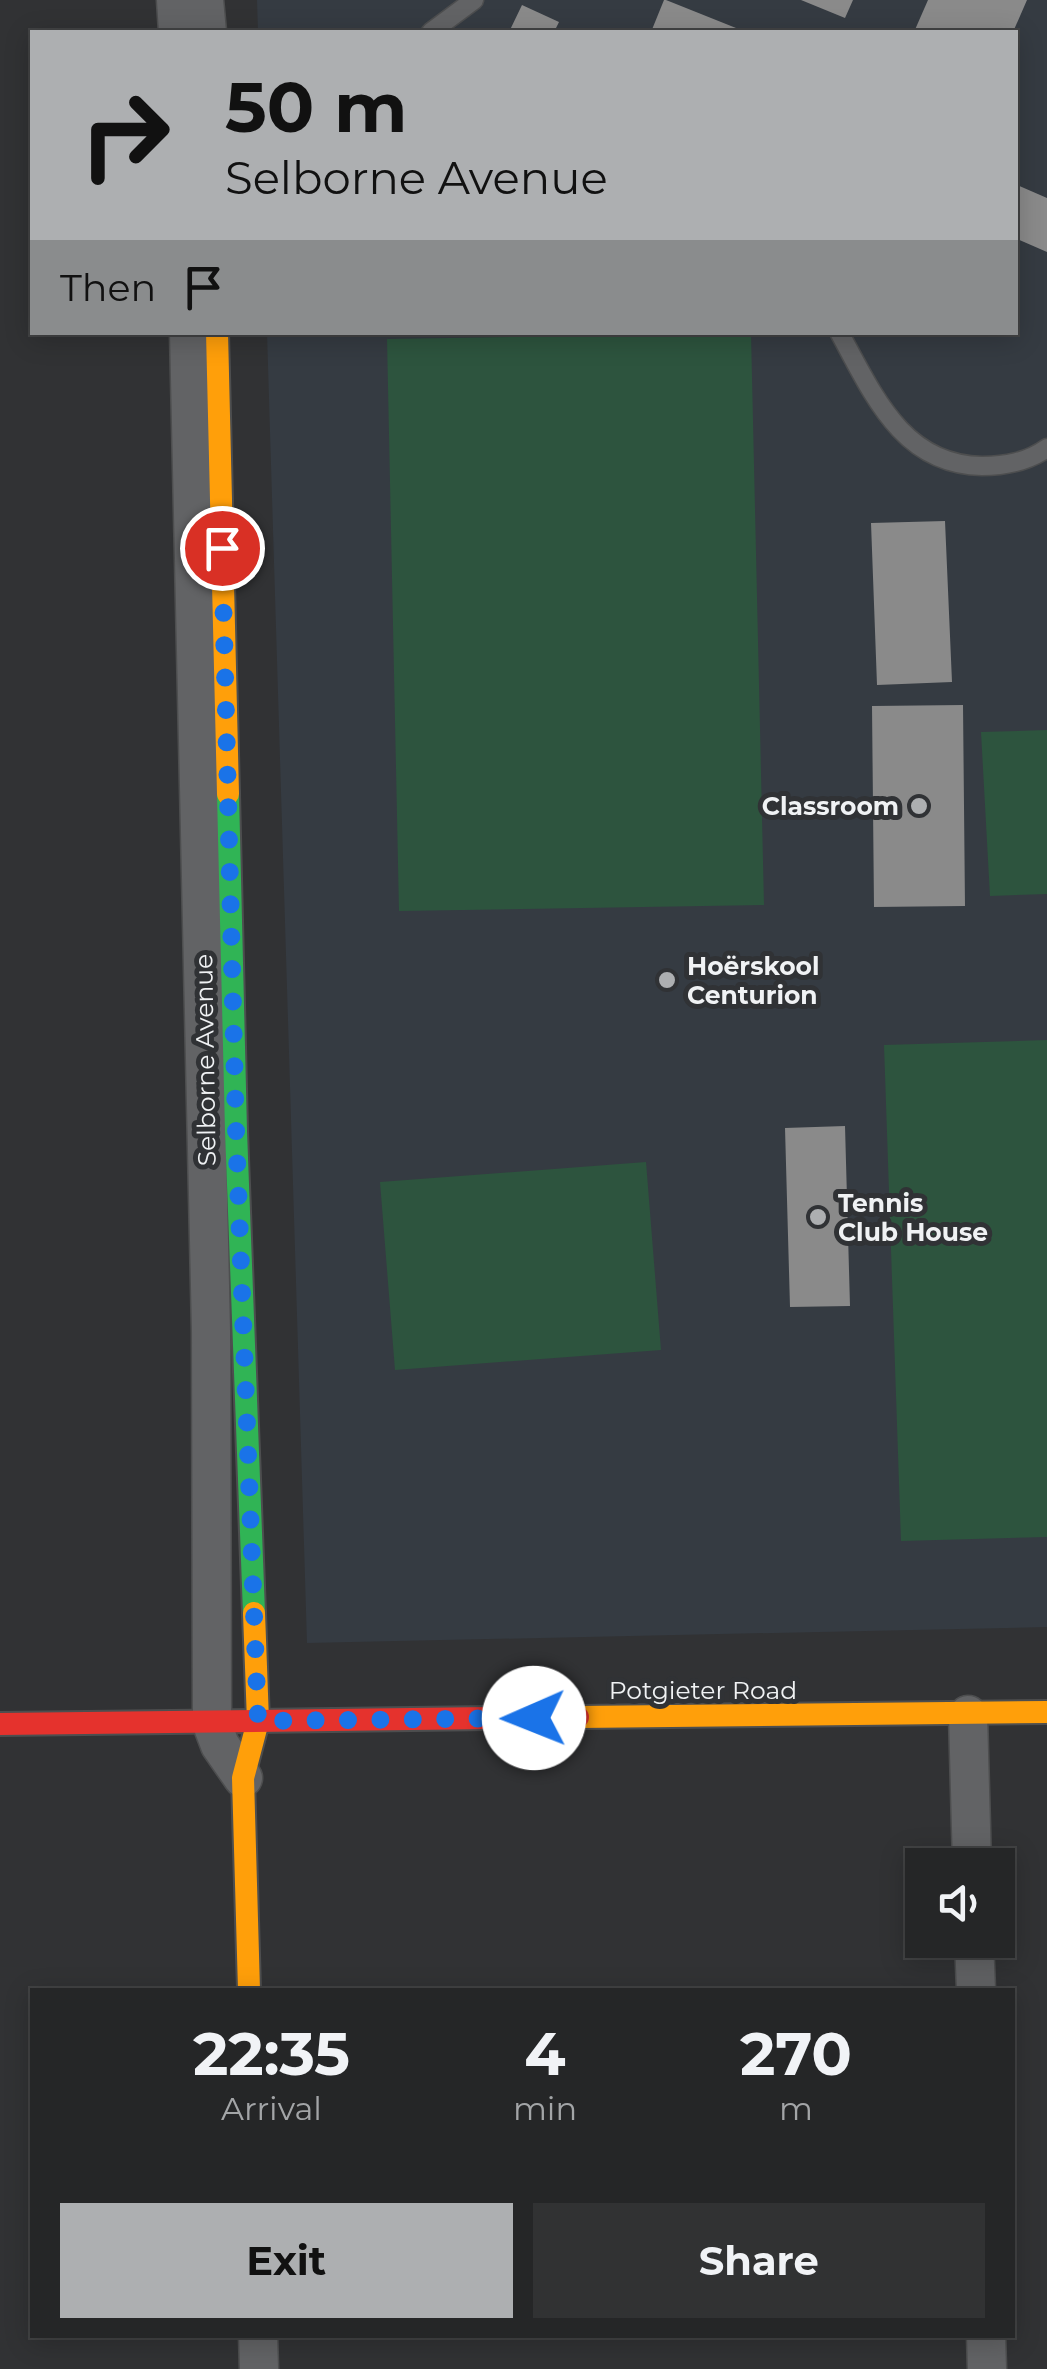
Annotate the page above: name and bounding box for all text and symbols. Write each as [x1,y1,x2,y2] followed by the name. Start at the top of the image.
[225,64,407,150] text: 50 m
[60,70,190,200] icon: right
[225,150,608,205] text: Selborne Avenue
[176,260,231,315] icon: arrive
[60,264,156,311] text: Then
[180,506,265,591] pin
[195,521,250,576] icon: arrive
[762,791,899,821] place label: Classroom
[908,795,930,817] marker: Classroom
[687,951,819,1010] place label: Hoërskool Centurion
[188,953,222,1167] street label: Selborne Avenue
[656,969,678,991] marker: Hoërskool Centurion
[838,1188,988,1247] place label: Tennis Club House
[807,1206,829,1228] marker: Tennis Club House
[482,1666,586,1770] position arrow
[609,1675,797,1705] street label: Potgieter Road
[905,1848,1015,1958] map controls
[905,1848,1015,1958] button: sound
[193,2017,350,2090] text: 22:35
[524,2017,566,2090] text: 4
[740,2017,852,2090] text: 270
[221,2089,322,2128] text: Arrival
[513,2089,577,2128] text: min
[779,2089,813,2128] text: m
[60,2203,513,2318] button: Exit
[533,2203,985,2318] button: Share

